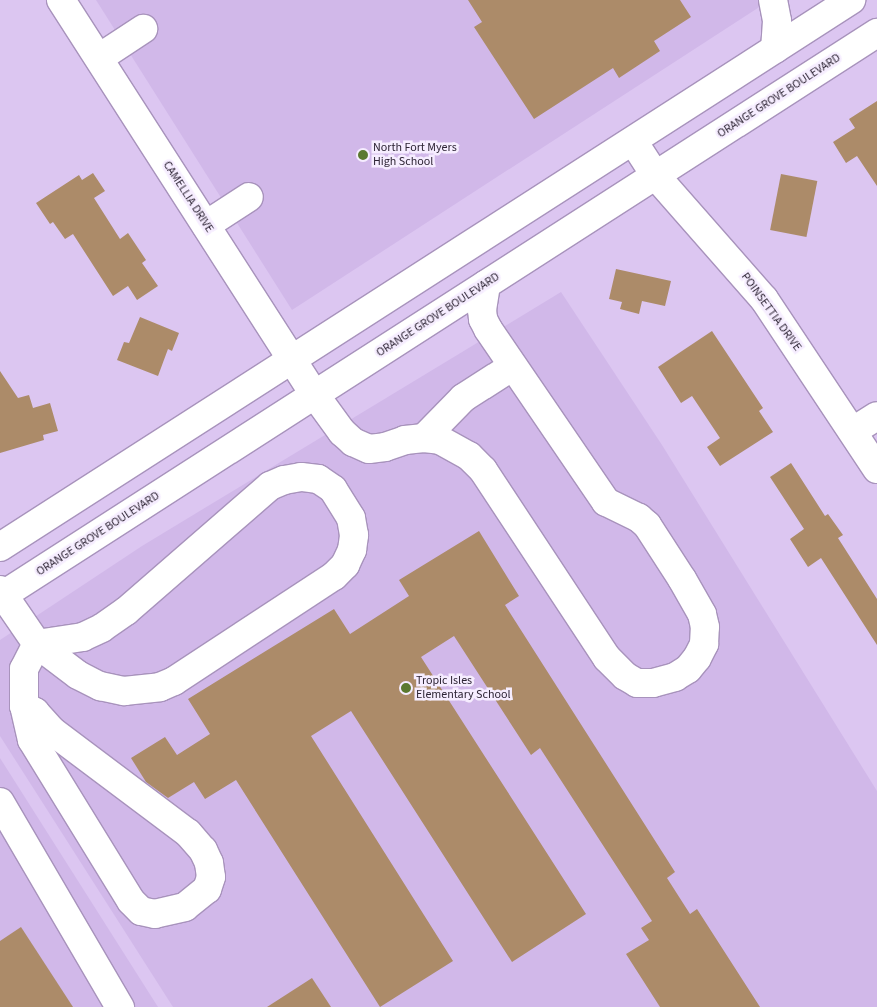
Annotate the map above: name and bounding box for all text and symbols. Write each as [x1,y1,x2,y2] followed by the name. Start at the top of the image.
[715,51,843,141] street label: ORANGE GROVE BOULEVARD
[373,141,457,169] place label: North Fort Myers High School
[357,149,369,161] marker: North Fort Myers High School
[160,159,216,235] street label: CAMELLIA DRIVE
[374,270,502,360] street label: ORANGE GROVE BOULEVARD
[738,270,804,354] street label: POINSETTIA DRIVE
[34,489,162,579] street label: ORANGE GROVE BOULEVARD
[416,674,511,702] place label: Tropic Isles Elementary School
[400,682,412,694] marker: Tropic Isles Elementary School

